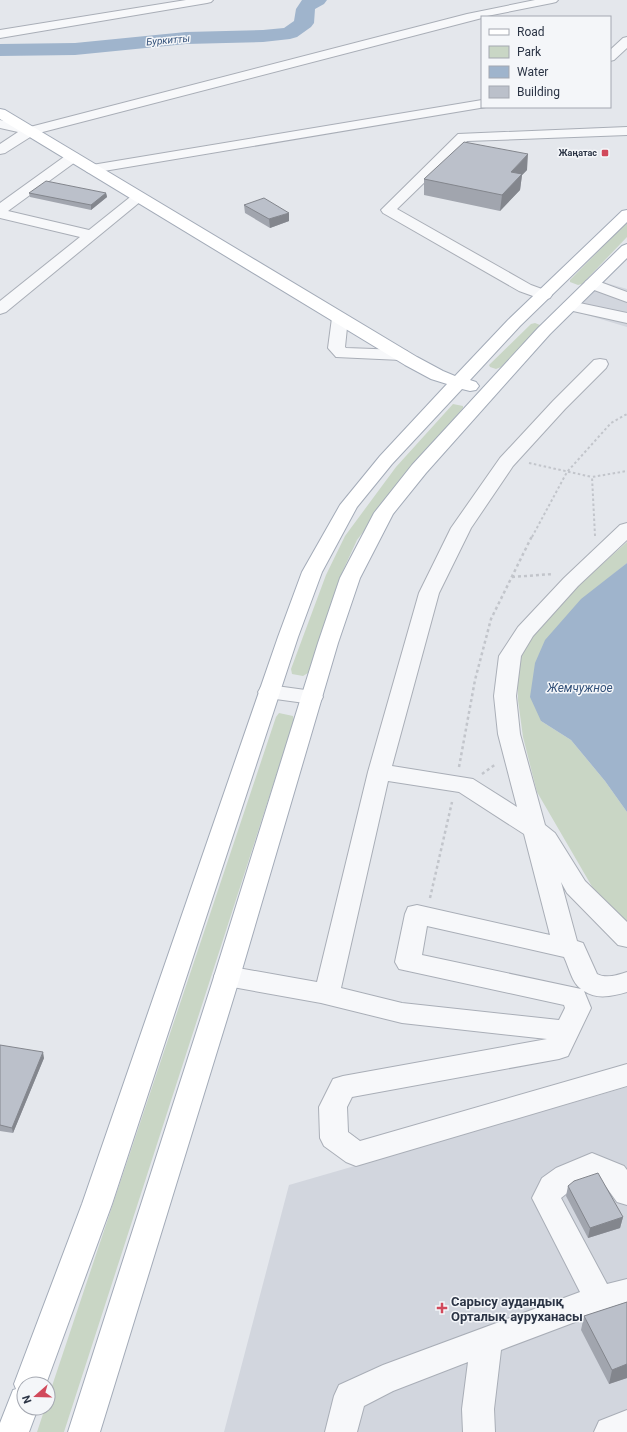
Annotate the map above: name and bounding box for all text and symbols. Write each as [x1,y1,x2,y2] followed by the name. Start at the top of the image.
[481,16,611,108] legend
[517,25,545,39] text: Road
[146,33,191,47] water label: Буркитты
[517,45,542,59] text: Park
[517,65,548,79] text: Water
[517,85,560,99] text: Building
[559,148,597,158] place label: Жаңатас
[600,148,610,158] marker: Жаңатас
[546,681,613,695] water label: Жемчужное
[451,1294,583,1324] place label: Сарысу аудандық Орталық ауруханасы
[436,1302,448,1314] marker: Сарысу аудандық Орталық ауруханасы
[16,1376,56,1416] north arrow
[20,1393,35,1405] text: N

